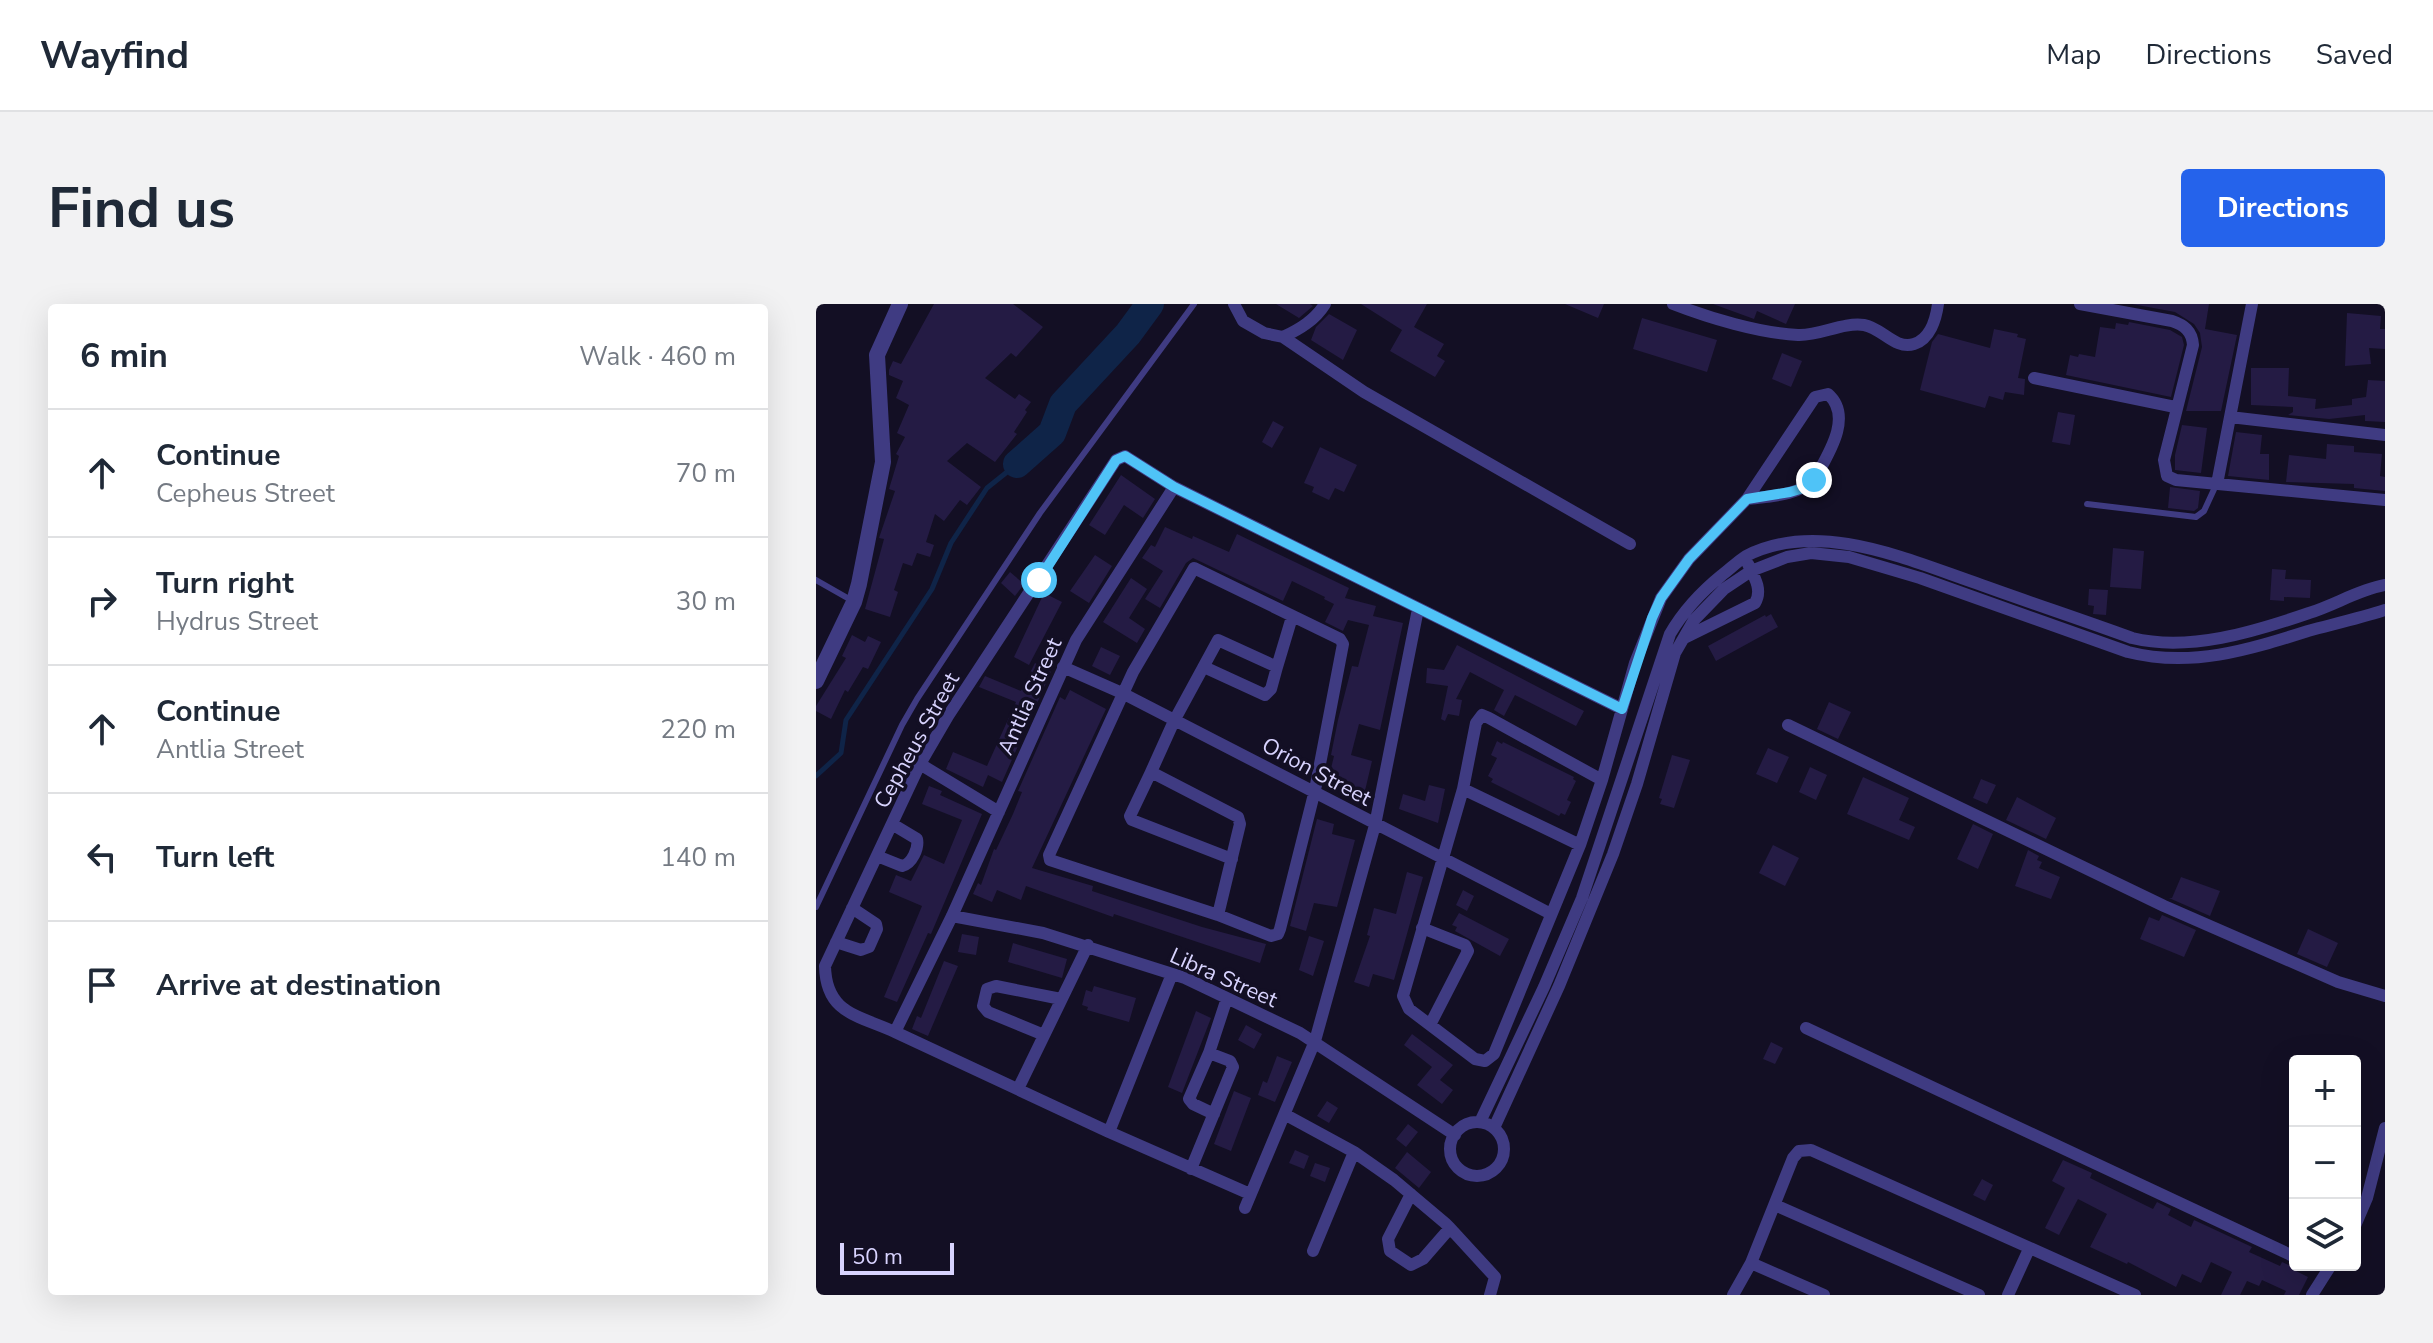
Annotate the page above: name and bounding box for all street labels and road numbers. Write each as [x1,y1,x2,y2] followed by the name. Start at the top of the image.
[991,633,1069,760] street label: Antlia Street
[867,667,967,814] street label: Cepheus Street
[1256,730,1377,813] street label: Orion Street
[1165,941,1282,1015] street label: Libra Street

